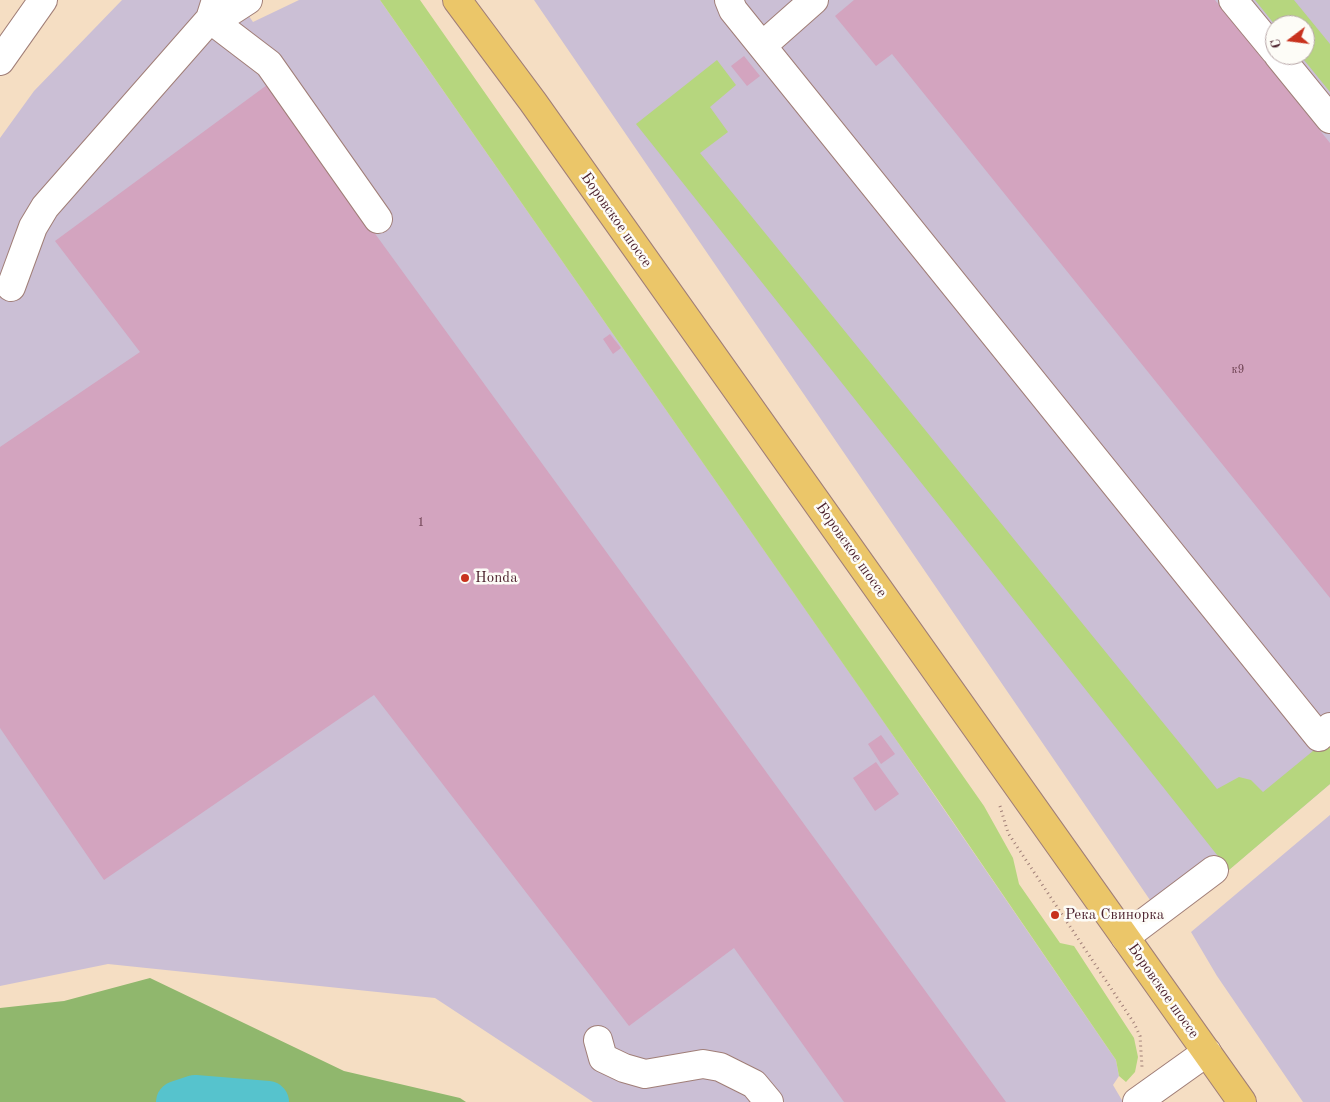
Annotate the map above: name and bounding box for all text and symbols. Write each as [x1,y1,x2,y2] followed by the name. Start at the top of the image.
[1265,15,1315,65] north arrow
[1269,37,1284,50] text: С
[577,169,655,271] street label: Боровское шоссе
[1232,363,1244,377] house number: к9
[812,499,890,601] street label: Боровское шоссе
[418,516,424,530] house number: 1
[475,569,518,587] place label: Honda
[459,572,471,584] marker: Honda
[1065,906,1164,924] place label: Река Свинорка
[1049,909,1061,921] marker: Река Свинорка
[1124,940,1202,1042] street label: Боровское шоссе

